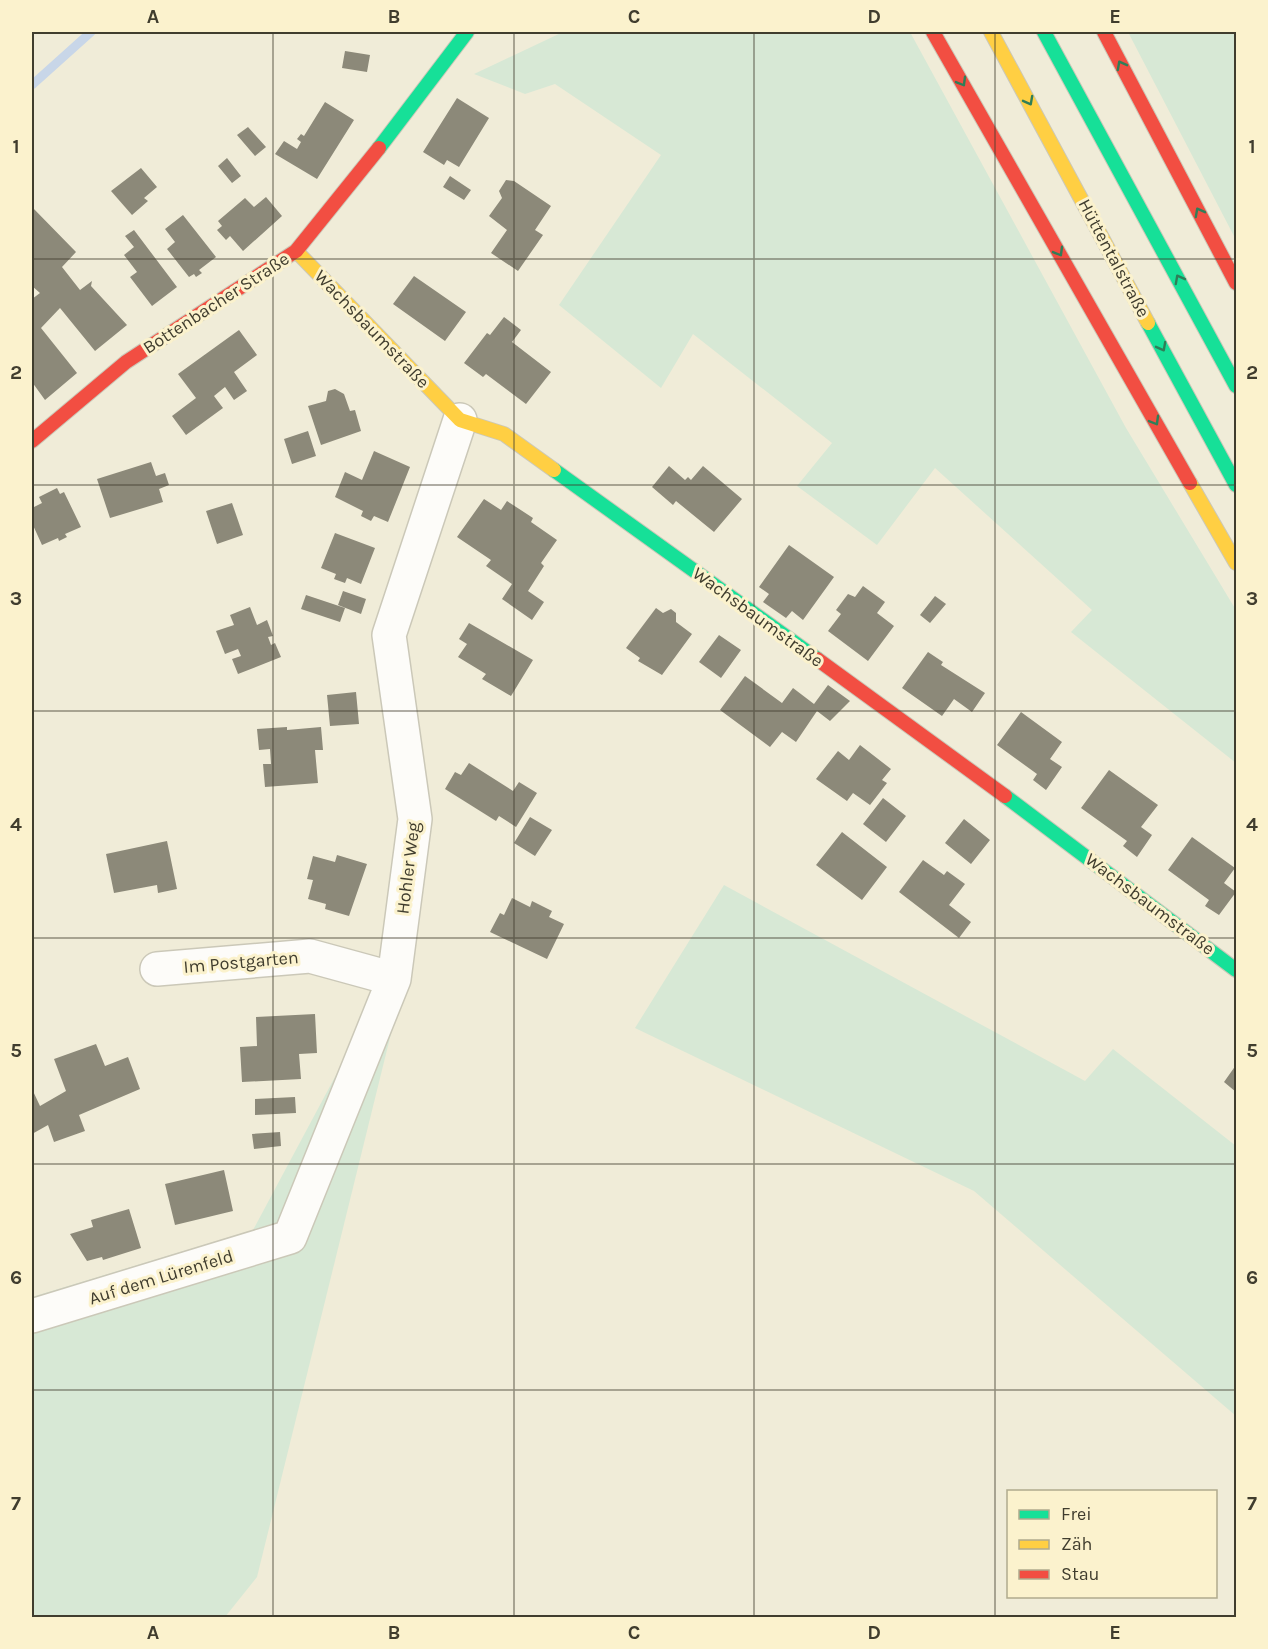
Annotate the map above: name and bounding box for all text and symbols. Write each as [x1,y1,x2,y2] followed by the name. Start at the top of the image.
[147,5,160,28] text: A
[388,5,400,28] text: B
[628,5,640,28] text: C
[867,5,881,28] text: D
[1109,5,1121,28] text: E
[1117,60,1129,71] one-way arrow
[955,76,966,86] one-way arrow
[1022,95,1033,106] one-way arrow
[12,135,20,158] text: 1
[1248,135,1256,158] text: 1
[1073,195,1155,321] street label: Hüttentalstraße
[1195,208,1206,219] one-way arrow
[1052,245,1063,256] one-way arrow
[139,248,293,358] street label: Bottenbacher Straße
[310,265,434,393] street label: Wachsbaumstraße
[1175,275,1186,286] one-way arrow
[1155,341,1166,351] one-way arrow
[10,361,22,384] text: 2
[1246,361,1258,384] text: 2
[1148,415,1160,425] one-way arrow
[688,562,828,672] street label: Wachsbaumstraße
[10,587,22,610] text: 3
[1246,587,1258,610] text: 3
[10,813,22,836] text: 4
[1246,813,1258,836] text: 4
[391,821,425,915] street label: Hohler Weg
[1081,848,1219,960] street label: Wachsbaumstraße
[182,946,300,978] street label: Im Postgarten
[10,1039,22,1062] text: 5
[1246,1039,1258,1062] text: 5
[86,1245,236,1309] street label: Auf dem Lürenfeld
[10,1266,22,1289] text: 6
[1246,1266,1258,1289] text: 6
[1007,1490,1217,1598] legend
[11,1492,21,1515] text: 7
[1247,1492,1257,1515] text: 7
[1061,1503,1092,1525] text: Frei
[1061,1533,1092,1555] text: Zäh
[1061,1563,1099,1585] text: Stau
[147,1621,160,1644] text: A
[388,1621,400,1644] text: B
[628,1621,640,1644] text: C
[867,1621,881,1644] text: D
[1109,1621,1121,1644] text: E

